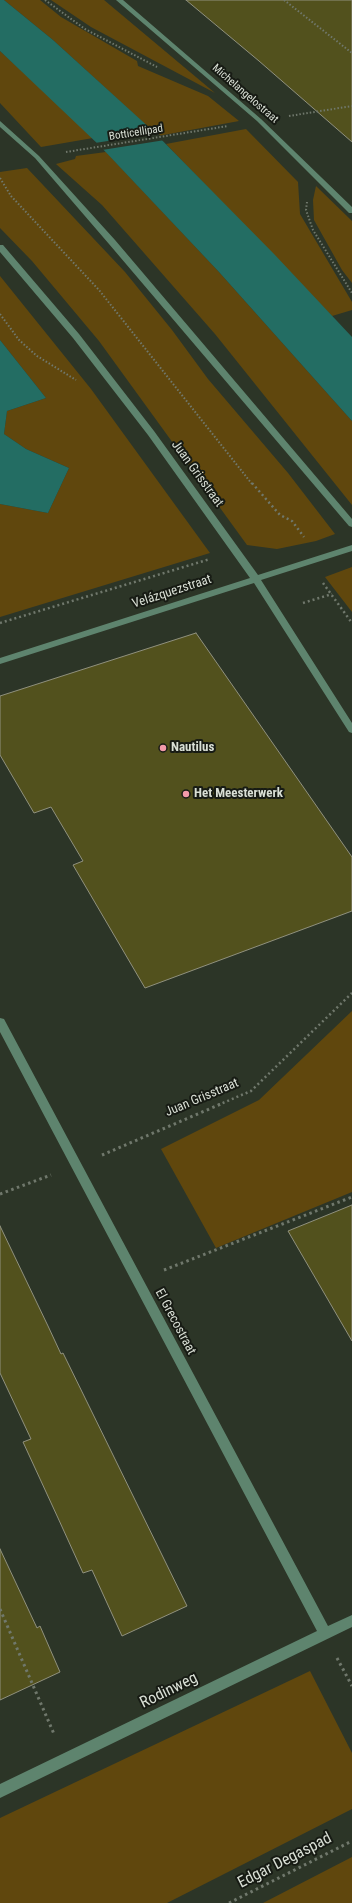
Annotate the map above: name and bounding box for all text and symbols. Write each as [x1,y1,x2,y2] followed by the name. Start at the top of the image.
[209,62,281,126] street label: Michelangelostraat
[108,122,164,144] street label: Botticellipad
[168,438,226,510] street label: Juan Grisstraat
[130,572,214,612] street label: Velázquezstraat
[171,740,214,756] place label: Nautilus
[158,743,168,753] marker: Nautilus
[194,786,283,802] place label: Het Meesterwerk
[181,789,191,799] marker: Het Meesterwerk
[163,1076,241,1120] street label: Juan Grisstraat
[151,1286,199,1358] street label: El Grecostraat
[137,1669,201,1713] street label: Rodinweg
[235,1829,335,1893] street label: Edgar Degaspad

